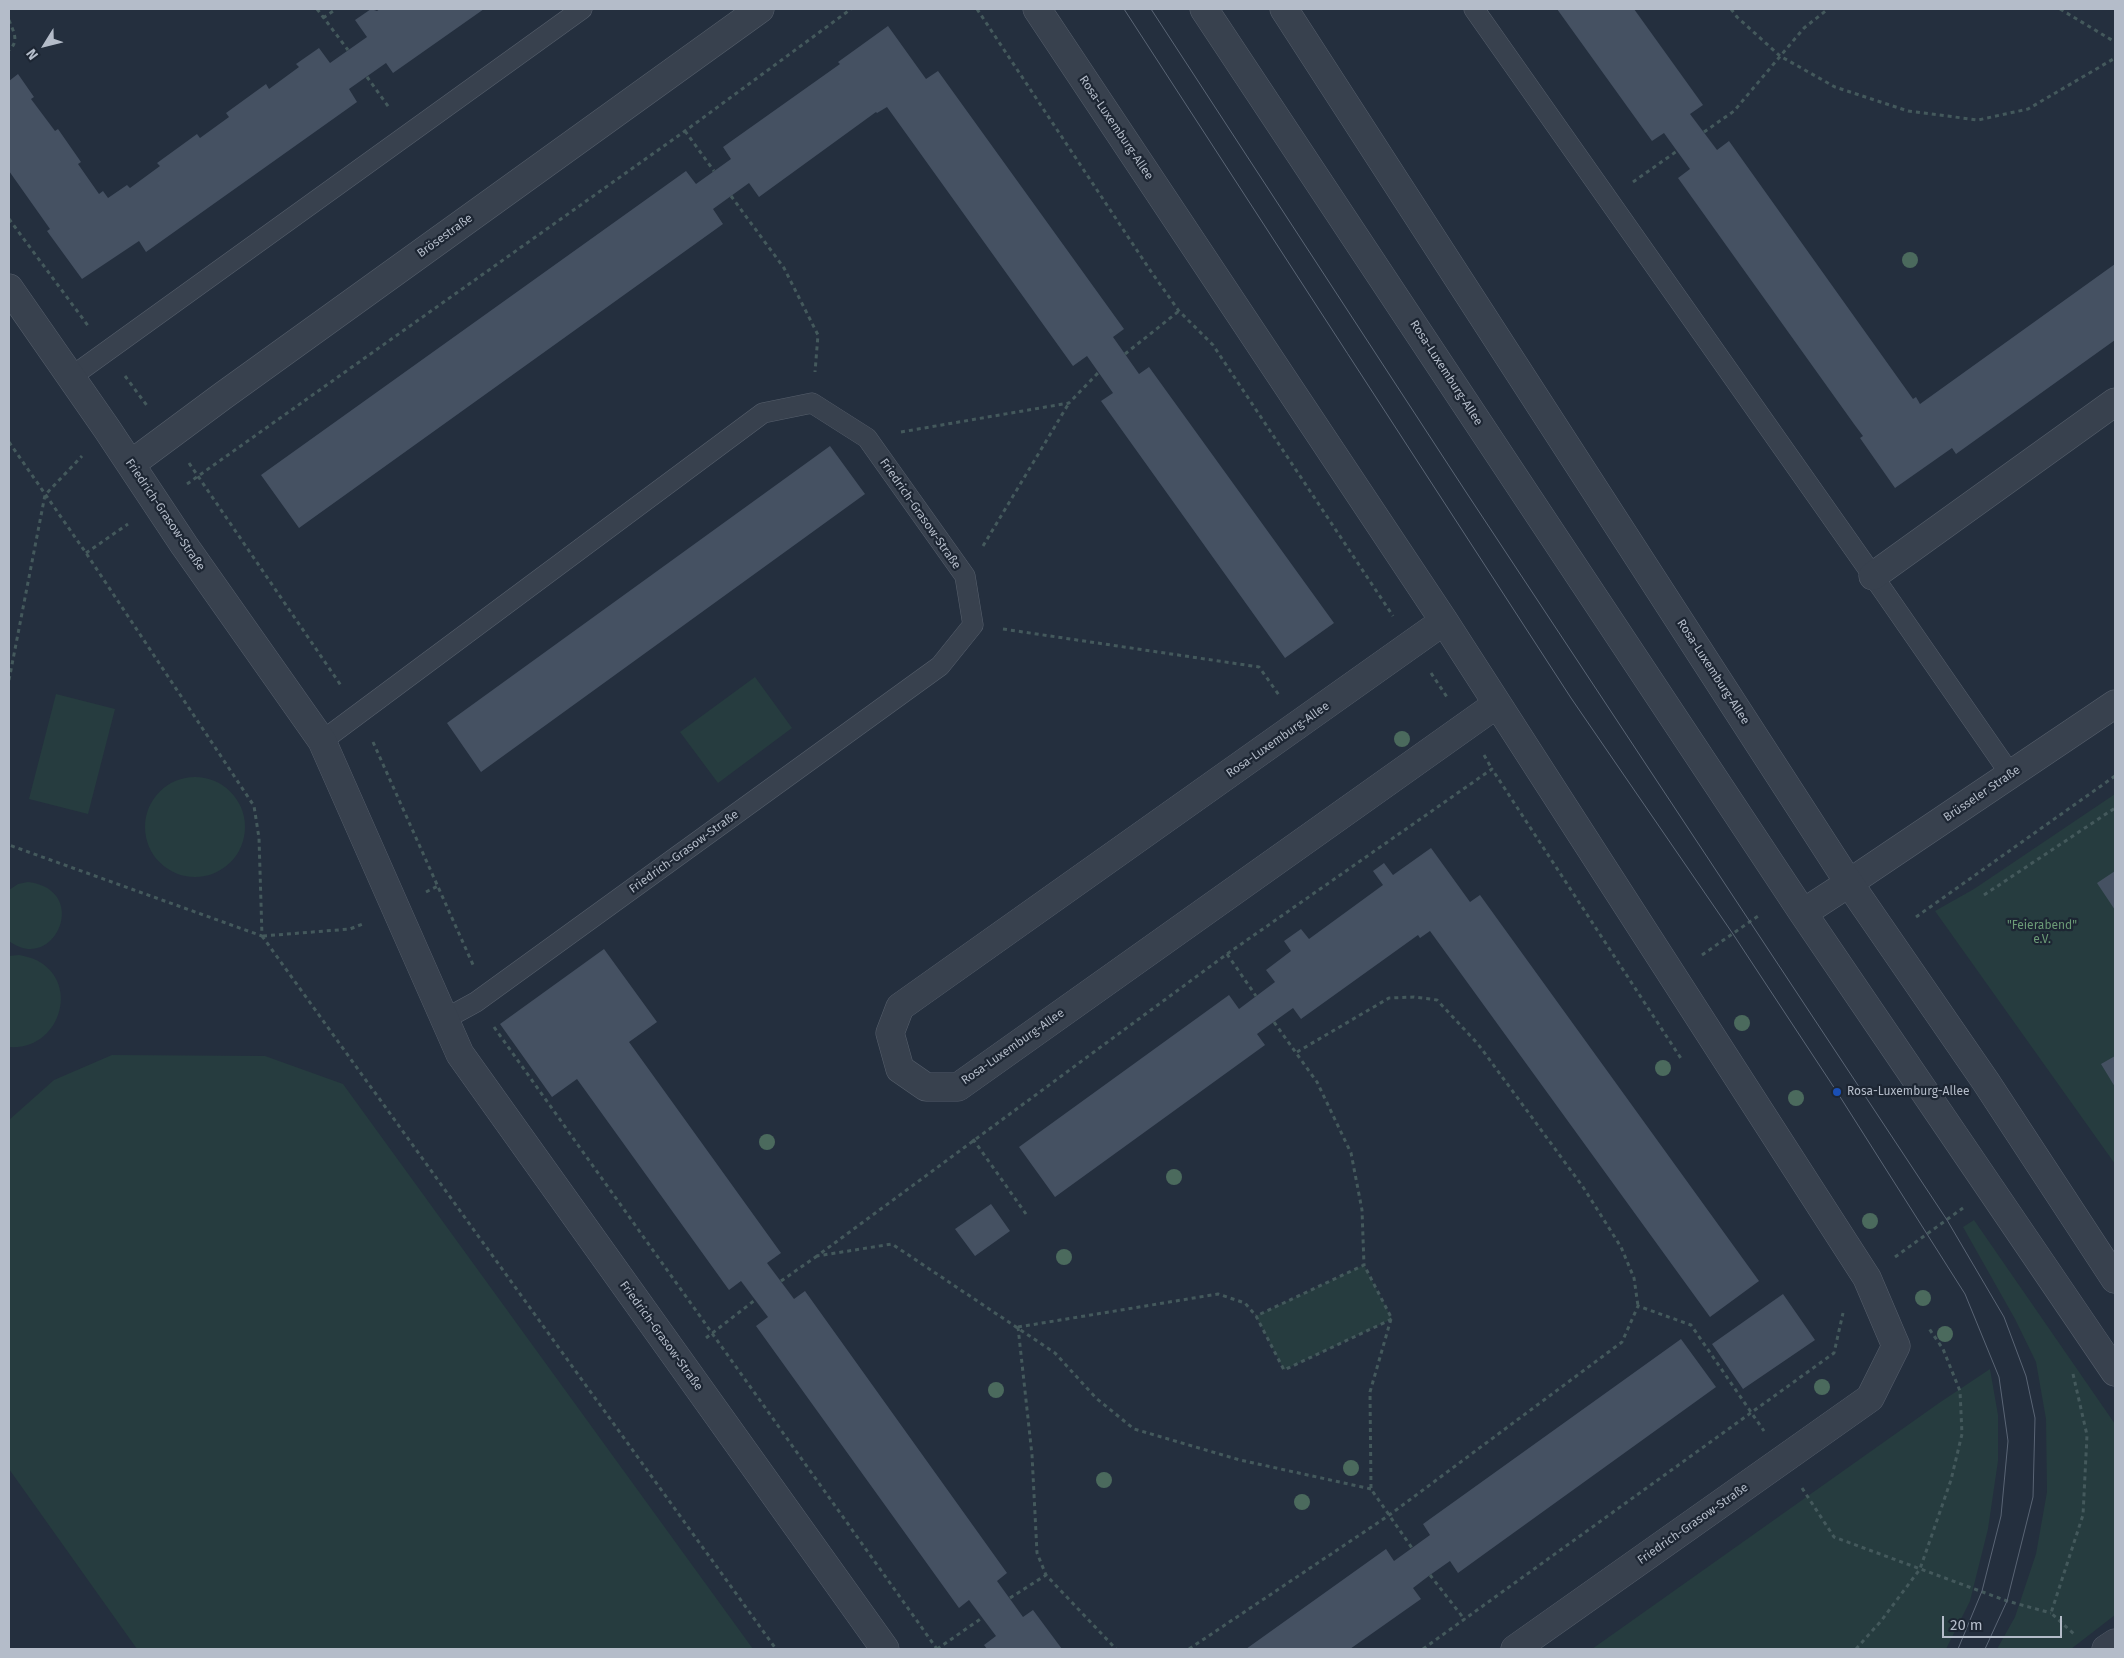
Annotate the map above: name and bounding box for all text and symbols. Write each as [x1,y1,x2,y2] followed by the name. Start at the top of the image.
[20,20,70,70] north arrow
[23,45,42,63] text: N
[1076,73,1156,183] street label: Rosa-Luxemburg-Allee
[414,211,476,261] street label: Brösestraße
[1407,318,1485,428] street label: Rosa-Luxemburg-Allee
[122,456,208,574] street label: Friedrich-Grasow-Straße
[876,456,964,572] street label: Friedrich-Grasow-Straße
[1674,617,1752,727] street label: Rosa-Luxemburg-Allee
[1224,699,1332,781] street label: Rosa-Luxemburg-Allee
[1941,763,2023,825] street label: Brüsseler Straße
[626,807,742,897] street label: Friedrich-Grasow-Straße
[2007,919,2077,947] park label: "Feierabend" e.V.
[959,1006,1067,1088] street label: Rosa-Luxemburg-Allee
[1847,1085,1969,1099] place label: Rosa-Luxemburg-Allee
[1831,1086,1843,1098] marker: Rosa-Luxemburg-Allee
[616,1278,706,1394] street label: Friedrich-Grasow-Straße
[1635,1480,1751,1568] street label: Friedrich-Grasow-Straße
[1944,1606,2064,1638] scale bar
[1950,1616,1983,1634] text: 20 m

